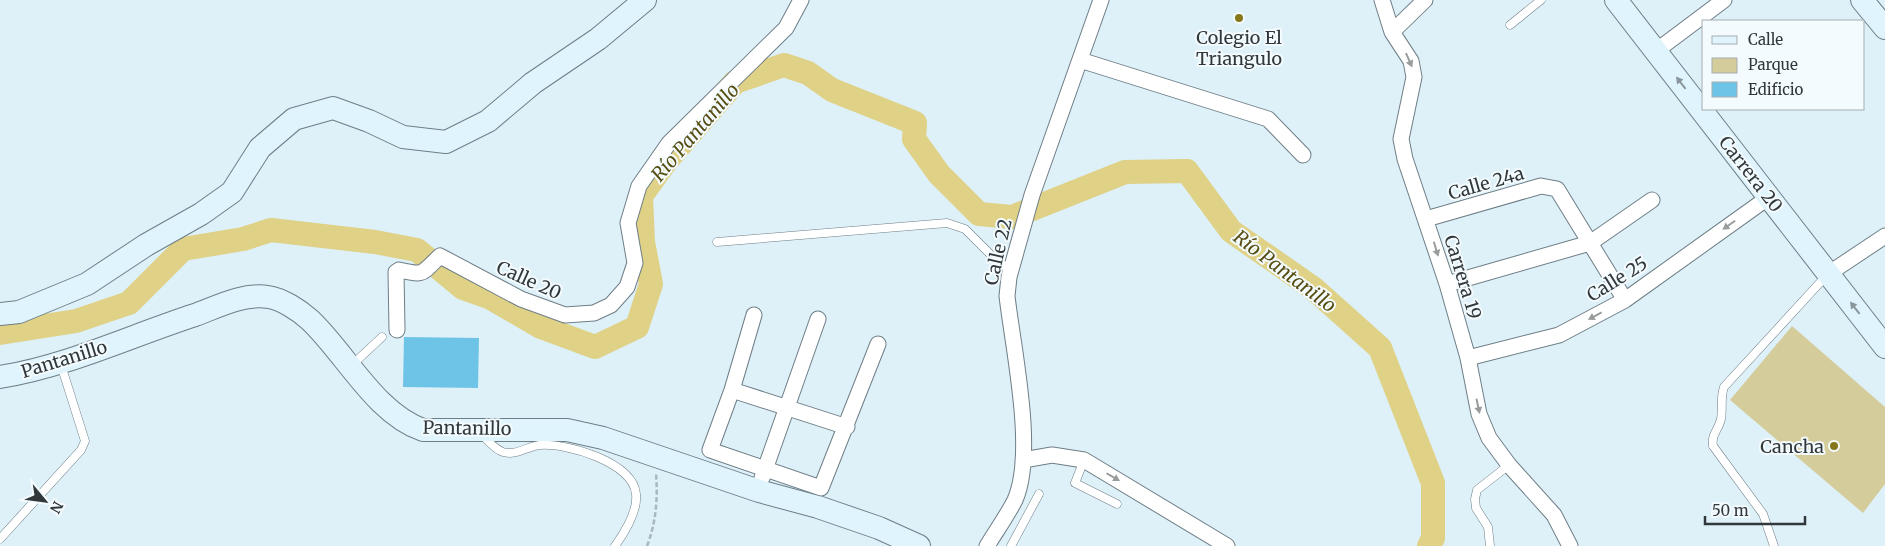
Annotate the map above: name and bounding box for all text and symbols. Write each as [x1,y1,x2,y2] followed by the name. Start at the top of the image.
[1233,12,1245,24] marker: Colegio El Triangulo
[1702,20,1865,110] legend
[1196,26,1282,70] place label: Colegio El Triangulo
[1748,30,1783,49] text: Calle
[1405,53,1413,67] one-way arrow
[1748,55,1798,74] text: Parque
[1675,77,1686,90] one-way arrow
[646,78,744,186] water label: Río Pantanillo
[1748,80,1804,99] text: Edificio
[1714,131,1788,217] street label: Carrera 20
[1446,161,1527,205] street label: Calle 24a
[979,217,1017,287] street label: Calle 22
[1722,220,1736,230] one-way arrow
[1229,225,1341,317] water label: Río Pantanillo
[1439,232,1487,322] street label: Carrera 19
[1432,242,1440,257] one-way arrow
[1582,251,1652,307] street label: Calle 25
[493,256,565,304] street label: Calle 20
[1850,302,1861,315] one-way arrow
[1587,312,1602,320] one-way arrow
[18,335,110,383] street label: Pantanillo
[1474,399,1482,414] one-way arrow
[422,416,512,440] street label: Pantanillo
[1760,435,1824,458] place label: Cancha
[1828,440,1840,452] marker: Cancha
[1107,472,1120,481] one-way arrow
[20,476,70,526] north arrow
[1705,494,1805,526] scale bar
[46,498,67,517] text: N
[1712,501,1749,520] text: 50 m

